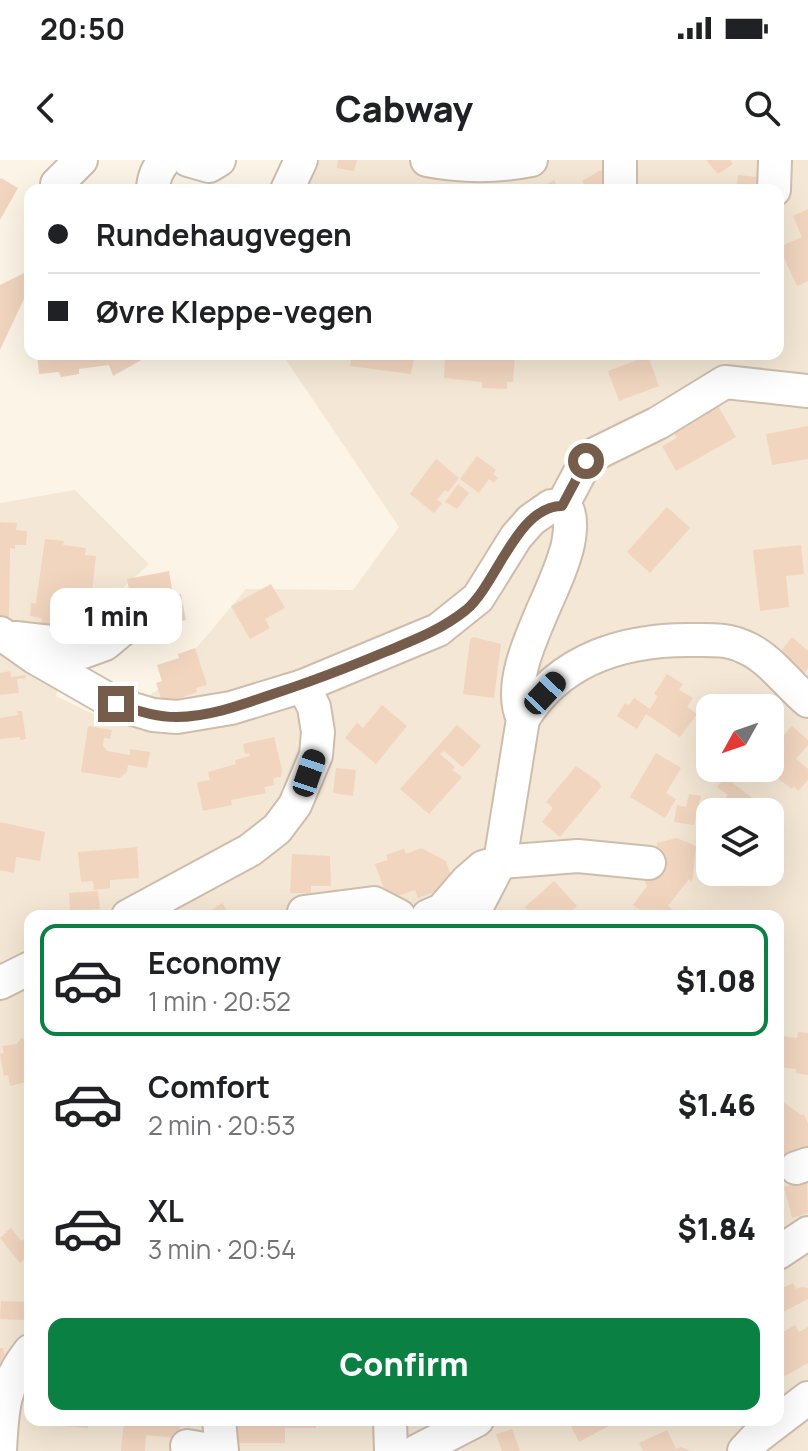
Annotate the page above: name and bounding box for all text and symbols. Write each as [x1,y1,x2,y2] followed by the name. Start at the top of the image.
[40,8,125,49] text: 20:50
[335,84,473,133] text: Cabway
[24,86,68,130] icon: back
[740,86,784,130] icon: search
[96,214,352,255] text: Rundehaugvegen
[96,291,373,332] text: Øvre Kleppe-vegen
[568,443,604,479] route start
[50,588,182,644] callout: 1 min
[83,598,149,634] text: 1 min
[520,667,570,719] car
[98,686,134,722] route end
[696,694,784,782] north arrow
[696,694,784,886] map controls
[290,746,328,800] car
[696,798,784,886] button: layers
[148,942,281,983] text: Economy
[52,944,124,1016] icon: car
[676,960,756,1001] text: $1.08
[148,983,291,1019] text: 1 min · 20:52
[148,1066,270,1107] text: Comfort
[52,1068,124,1140] icon: car
[678,1084,756,1125] text: $1.46
[148,1107,296,1143] text: 2 min · 20:53
[148,1190,184,1231] text: XL
[52,1192,124,1264] icon: car
[678,1208,756,1249] text: $1.84
[148,1231,296,1267] text: 3 min · 20:54
[48,1318,760,1410] button: Confirm

